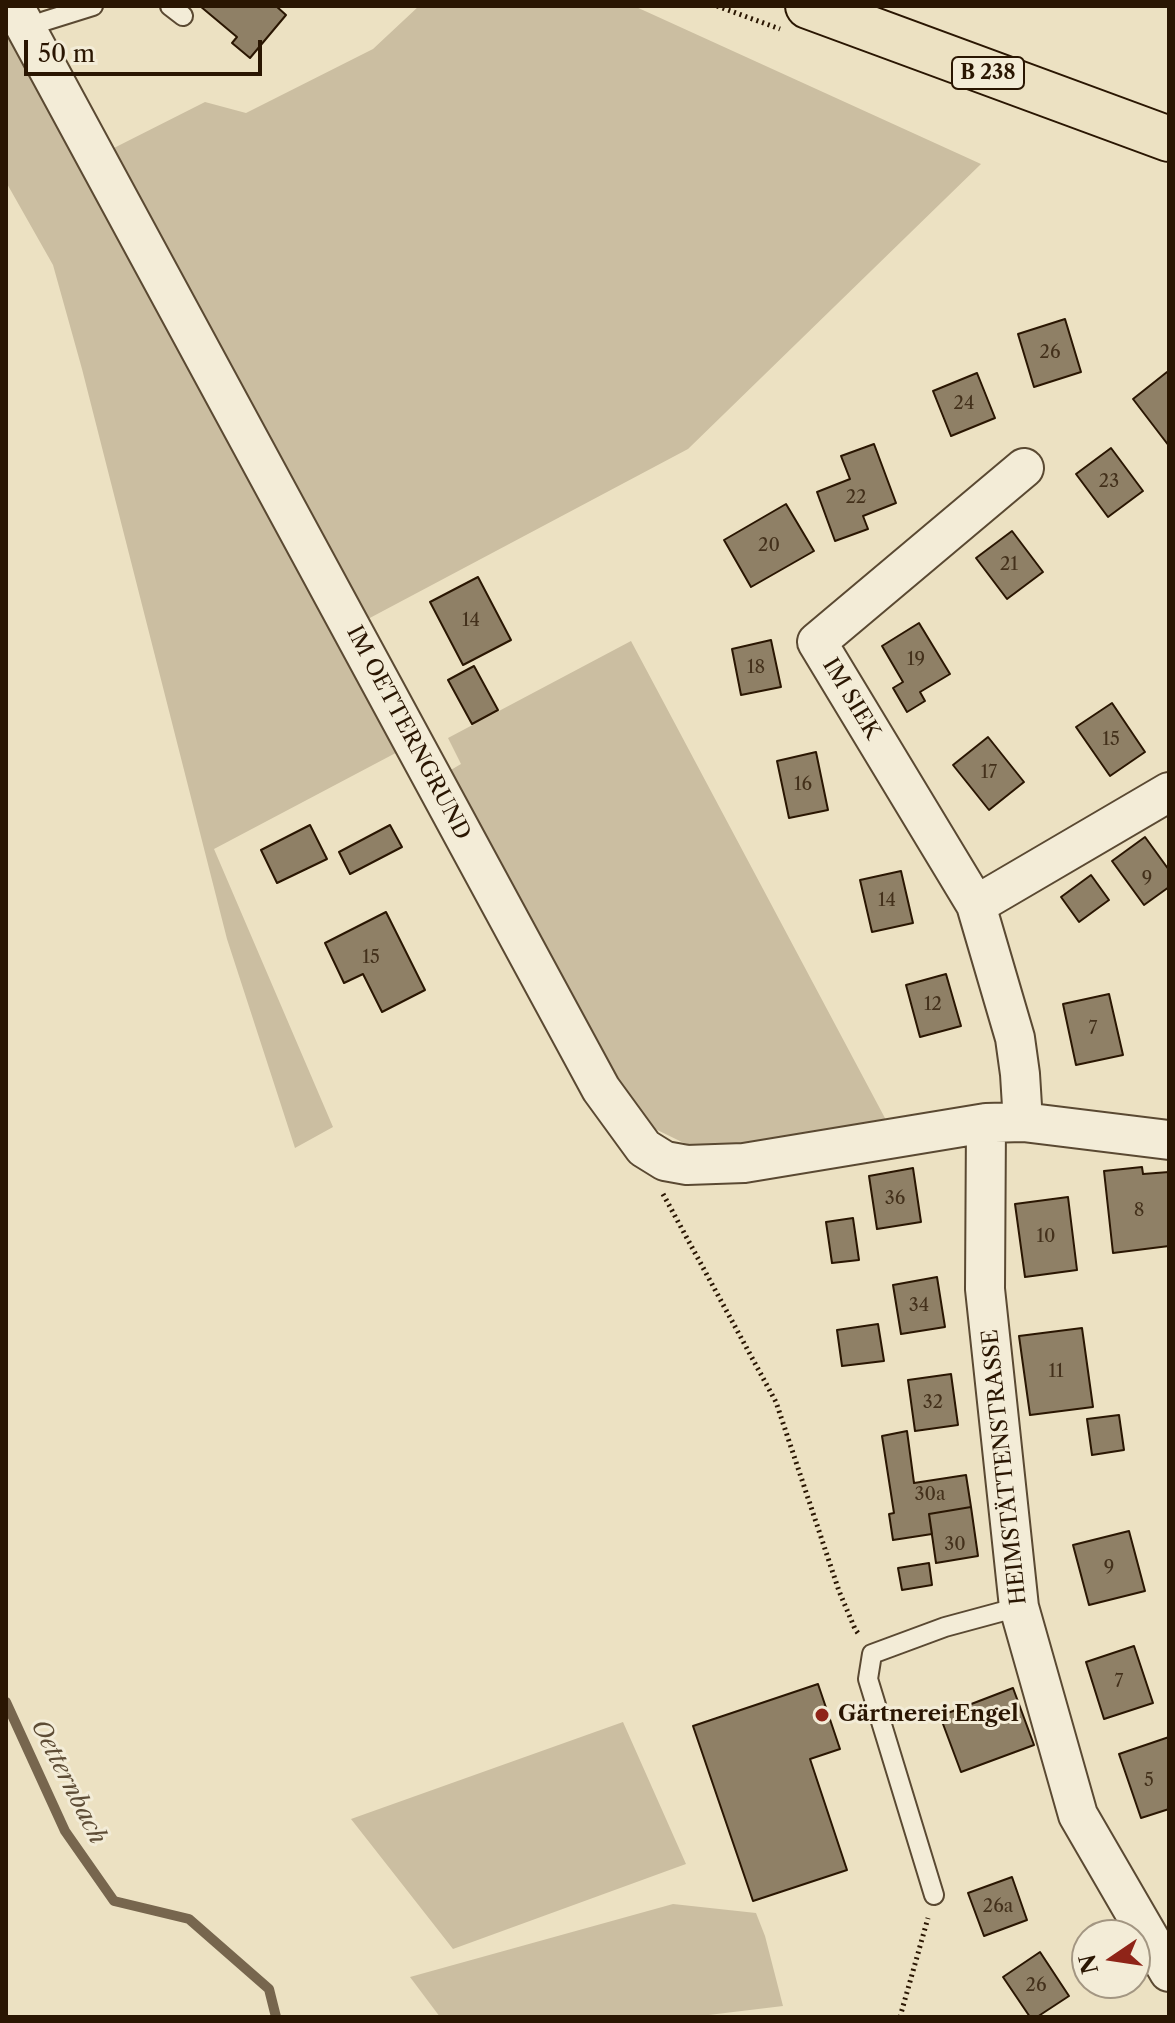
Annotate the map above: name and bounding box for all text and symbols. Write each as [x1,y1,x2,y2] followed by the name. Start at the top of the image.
[28,24,266,74] scale bar
[38,39,95,68] text: 50 m
[952,57,1024,89] road number: B 238
[1040,342,1060,364] house number: 26
[954,393,974,415] house number: 24
[1099,471,1119,493] house number: 23
[846,487,866,509] house number: 22
[758,535,780,557] house number: 20
[1000,554,1018,576] house number: 21
[462,610,480,632] house number: 14
[340,622,476,844] street label: IM OETTERNGRUND
[907,649,925,671] house number: 19
[816,654,886,744] street label: IM SIEK
[747,657,765,679] house number: 18
[1102,729,1120,751] house number: 15
[981,762,997,784] house number: 17
[794,774,812,796] house number: 16
[1142,868,1152,890] house number: 9
[878,890,896,912] house number: 14
[362,947,380,969] house number: 15
[924,994,942,1016] house number: 12
[1089,1018,1097,1040] house number: 7
[885,1188,905,1210] house number: 36
[1134,1200,1144,1222] house number: 8
[1037,1226,1055,1248] house number: 10
[909,1295,929,1317] house number: 34
[977,1328,1033,1606] street label: HEIMSTÄTTENSTRASSE
[1048,1361,1064,1383] house number: 11
[923,1392,943,1414] house number: 32
[915,1484,945,1506] house number: 30a
[944,1534,966,1556] house number: 30
[1104,1557,1114,1579] house number: 9
[1115,1671,1123,1693] house number: 7
[838,1702,1019,1728] place label: Gärtnerei Engel
[813,1706,831,1724] marker: Gärtnerei Engel
[24,1715,112,1849] water label: Oetternbach
[1144,1770,1154,1792] house number: 5
[983,1896,1013,1918] house number: 26a
[1071,1919,1151,1999] north arrow
[1074,1952,1104,1976] text: N
[1026,1975,1046,1997] house number: 26

